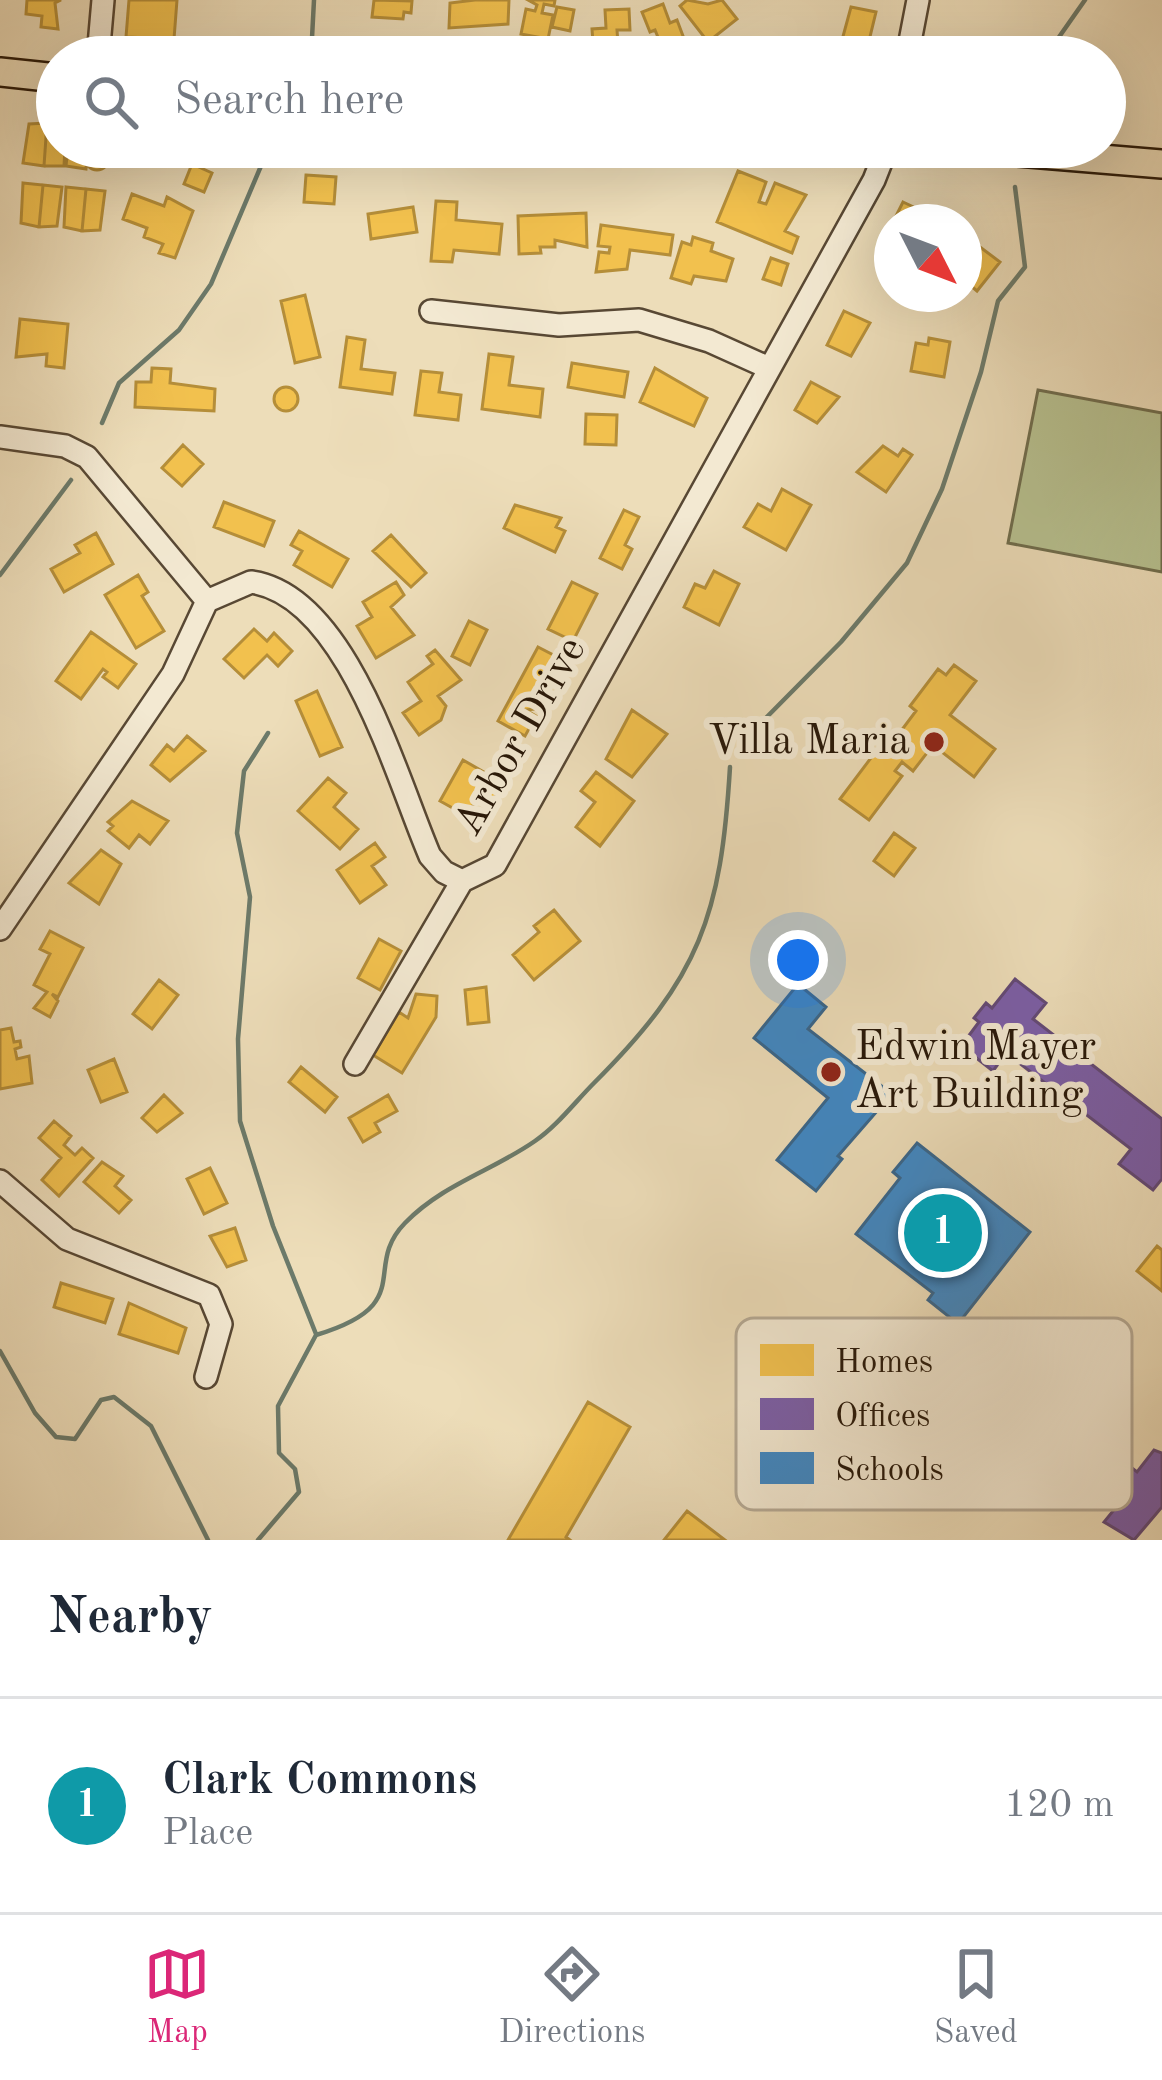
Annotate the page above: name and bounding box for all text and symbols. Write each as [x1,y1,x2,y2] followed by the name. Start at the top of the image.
[36,36,1126,168] search box
[78,69,144,135] icon: search
[174,79,404,124] text: Search here
[874,204,982,312] north arrow
[447,631,595,843] street label: Arbor Drive
[708,721,910,763] place label: Villa Maria
[921,729,947,755] marker: Villa Maria
[768,930,828,990] your location
[855,1027,1096,1117] place label: Edwin Mayer Art Building
[818,1059,844,1085] marker: Edwin Mayer Art Building
[904,1188,982,1278] pin: 1
[736,1318,1132,1510] legend
[835,1347,933,1380] text: Homes
[835,1401,930,1434] text: Offices
[835,1455,944,1488] text: Schools
[48,1593,213,1644] text: Nearby
[162,1759,477,1804] text: Clark Commons
[76,1786,98,1825] text: 1
[1004,1786,1114,1825] text: 120 m
[162,1814,253,1853] text: Place
[144,1941,210,2054] tab: Map
[499,1941,645,2054] tab: Directions
[934,1941,1018,2054] tab: Saved

